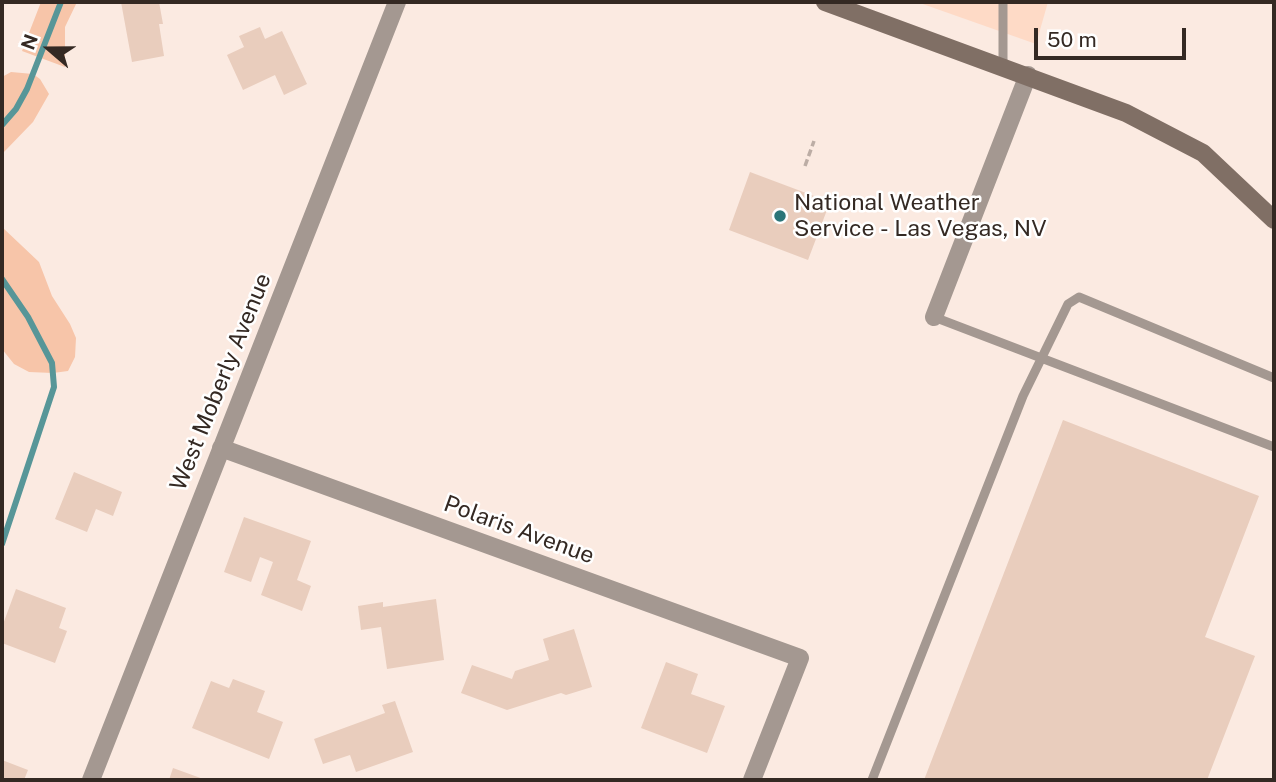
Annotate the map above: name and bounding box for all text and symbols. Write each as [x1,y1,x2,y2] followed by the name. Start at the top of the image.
[14,14,84,84] north arrow
[1038,14,1190,58] scale bar
[1047,27,1097,52] text: 50 m
[16,31,42,53] text: N
[794,189,1047,243] place label: National Weather Service - Las Vegas, NV
[772,208,788,224] marker: National Weather Service - Las Vegas, NV
[165,269,277,495] street label: West Moberly Avenue
[440,490,598,570] street label: Polaris Avenue

